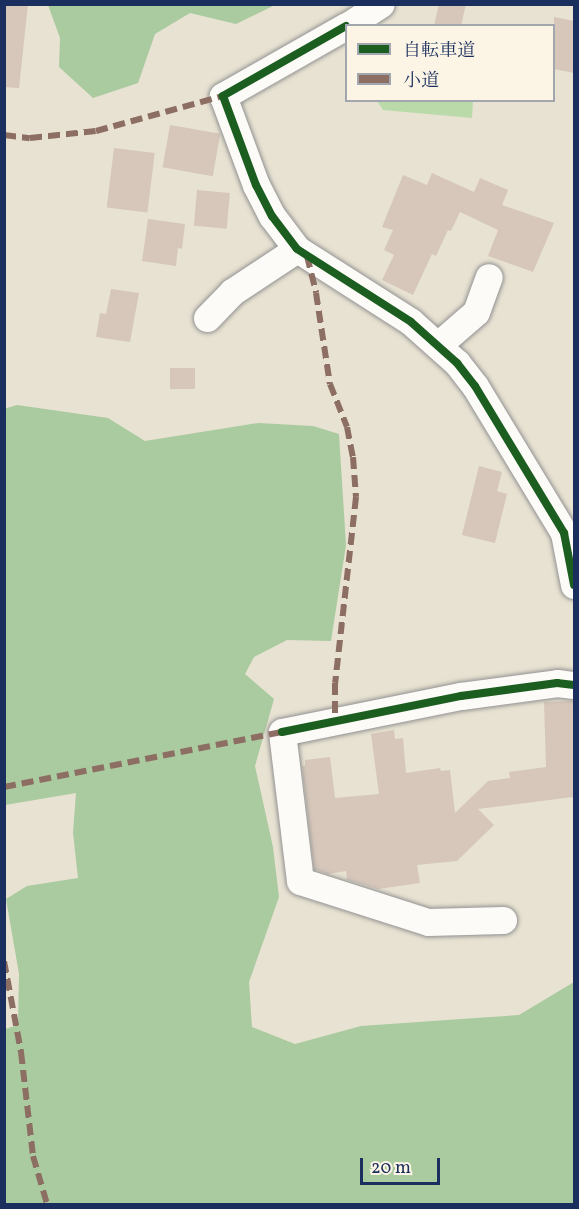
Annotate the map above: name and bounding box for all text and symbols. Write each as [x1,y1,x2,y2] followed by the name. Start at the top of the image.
[345,24,555,102] legend
[403,39,475,64] text: 自転車道
[403,69,439,94] text: 小道
[363,1146,442,1184] scale bar
[371,1156,411,1181] text: 20 m

